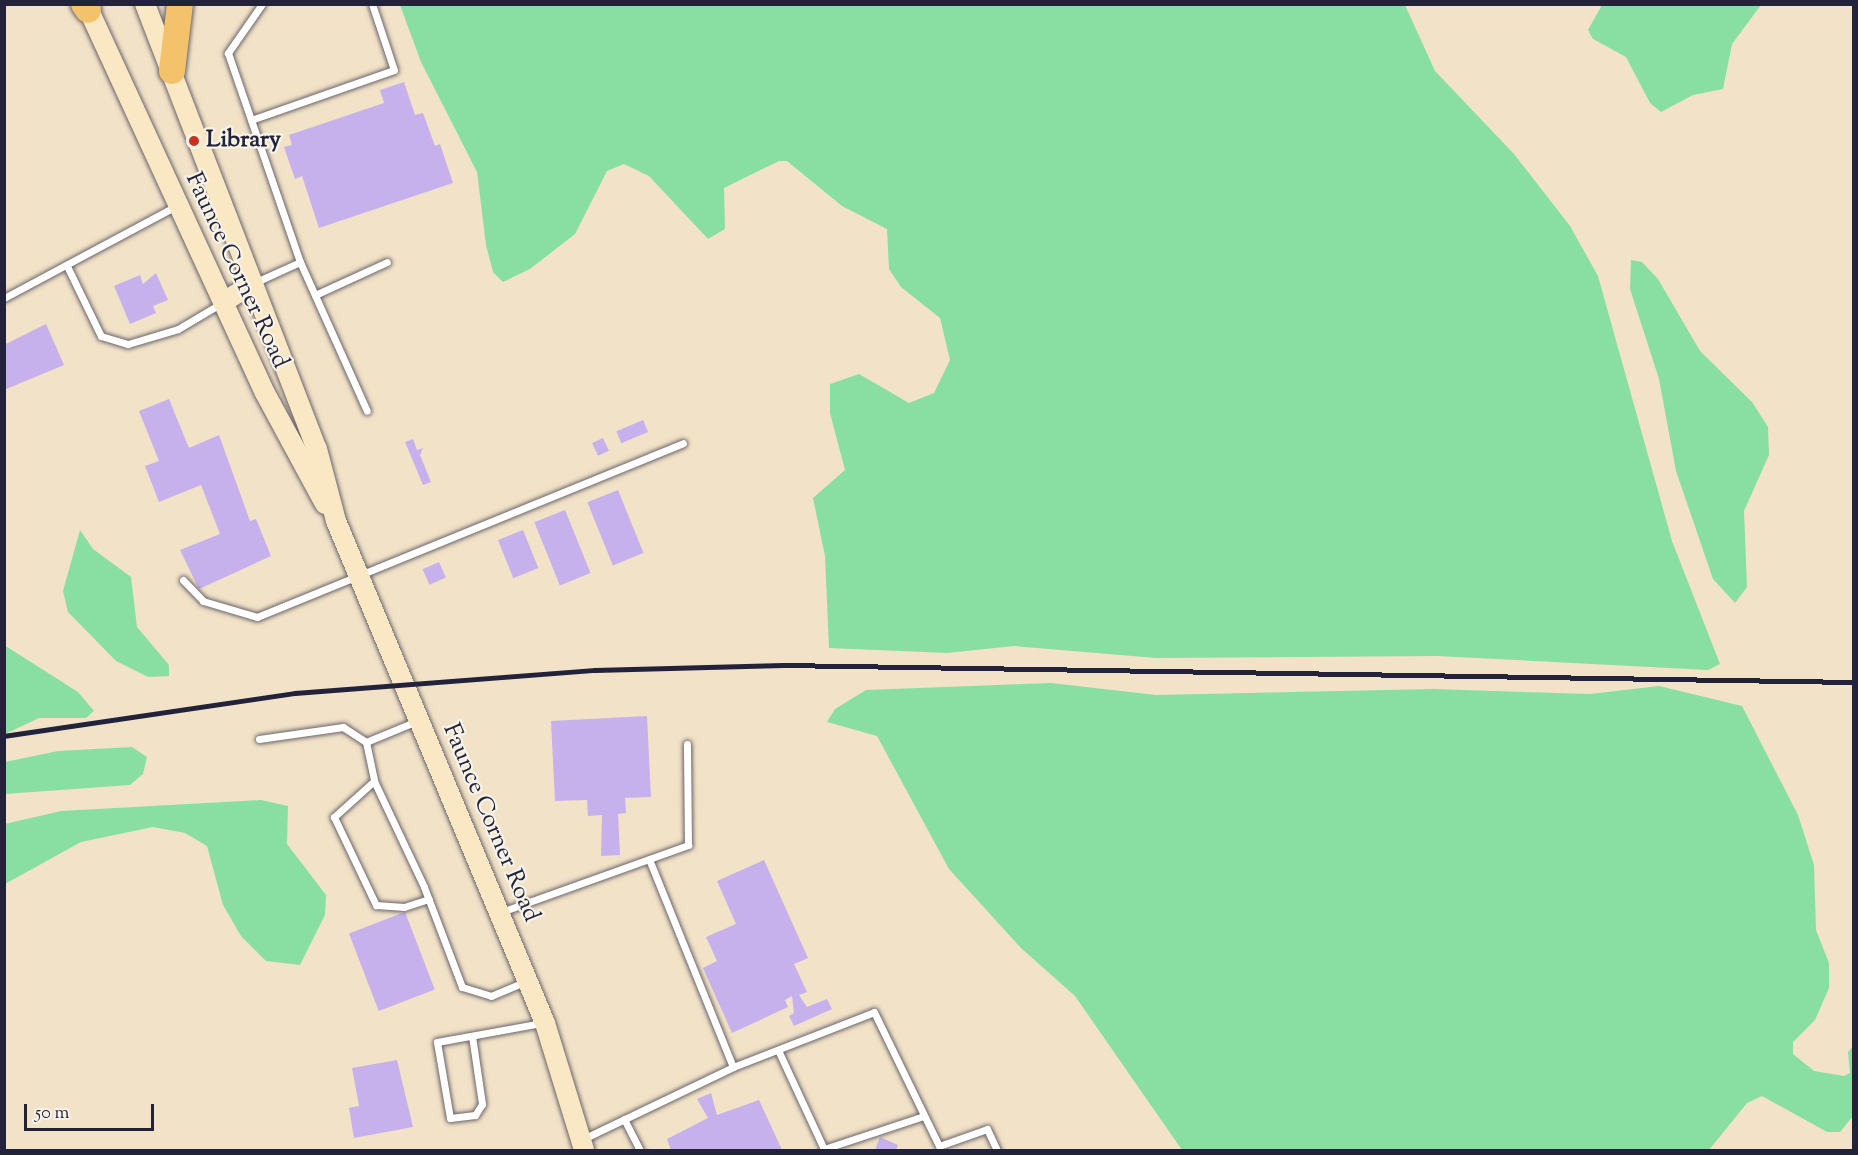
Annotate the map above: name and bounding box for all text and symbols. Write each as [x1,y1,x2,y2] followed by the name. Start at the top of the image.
[206,127,281,155] place label: Library
[187,134,201,148] marker: Library
[178,169,294,373] street label: Faunce Corner Road
[435,720,545,926] street label: Faunce Corner Road
[27,1092,158,1130] scale bar
[35,1101,69,1127] text: 50 m

